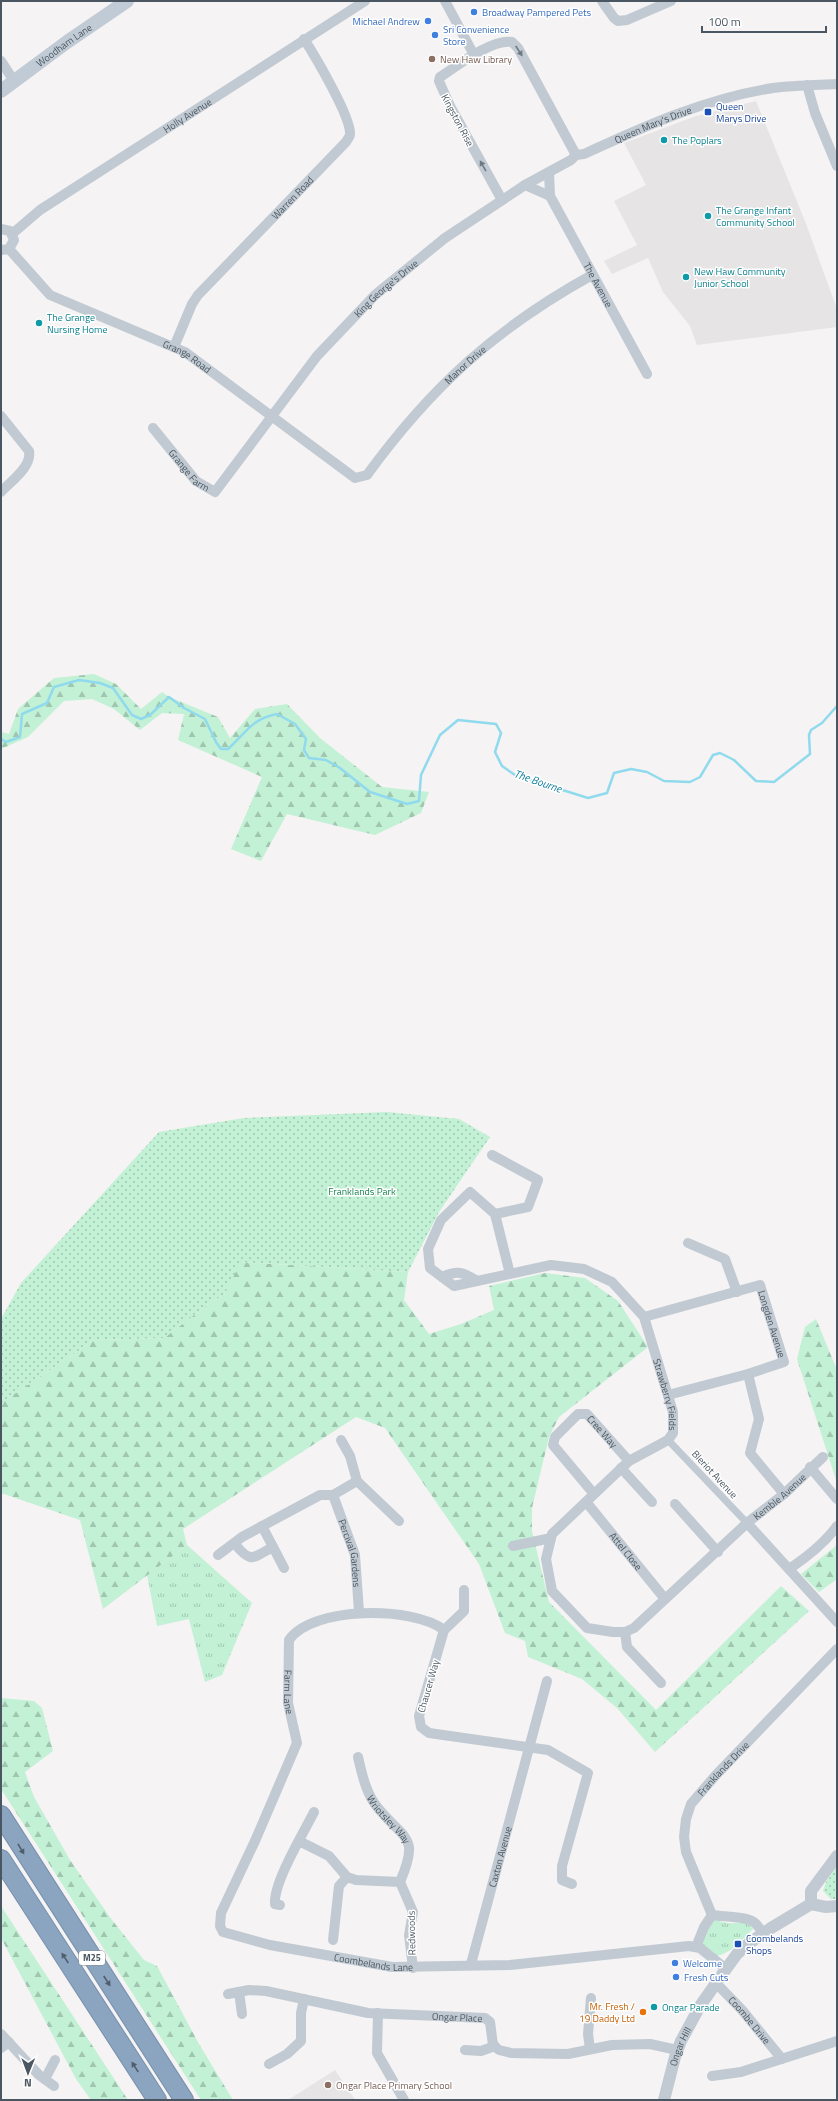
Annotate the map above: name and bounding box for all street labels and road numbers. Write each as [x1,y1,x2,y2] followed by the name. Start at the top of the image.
[33,20,95,71] street label: Woodham Lane
[437,91,478,149] street label: Kingston Rise
[160,95,215,137] street label: Holly Avenue
[612,102,694,147] street label: Queen Mary's Drive
[268,173,317,223] street label: Warren Road
[351,256,421,321] street label: King George's Drive
[580,260,616,310] street label: The Avenue
[161,337,214,377] street label: Grange Road
[441,342,489,388] street label: Manor Drive
[165,446,212,495] street label: Grange Farm
[754,1288,789,1360] street label: Longden Avenue
[649,1357,680,1431] street label: Strawberry Fields
[583,1412,621,1452] street label: Cree Way
[688,1447,741,1502] street label: Bleriot Avenue
[750,1470,809,1524] street label: Kemble Avenue
[334,1517,364,1588] street label: Percival Gardens
[606,1529,646,1574] street label: Attel Close
[414,1658,443,1714] street label: Chaucer Way
[280,1670,297,1716] street label: Farm Lane
[694,1738,753,1800] street label: Franklands Drive
[363,1792,414,1846] street label: Wriotsley Way
[485,1825,516,1889] street label: Caxton Avenue
[404,1910,419,1955] street label: Redwoods
[333,1950,413,1975] street label: Coombelands Lane
[79,1951,105,1965] road number: M25
[725,1993,774,2048] street label: Coombe Drive
[432,2009,483,2026] street label: Ongar Place
[666,2024,695,2068] street label: Ongar Hill

